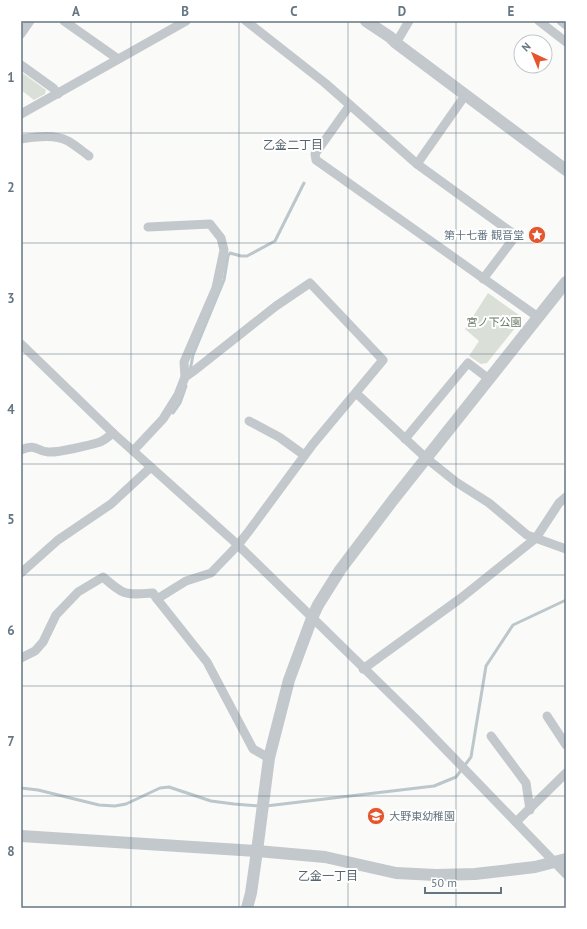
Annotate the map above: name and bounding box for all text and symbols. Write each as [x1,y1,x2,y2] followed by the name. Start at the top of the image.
[72,3,80,20] text: A
[181,3,189,20] text: B
[290,3,298,20] text: C
[398,3,406,20] text: D
[508,3,515,20] text: E
[513,34,553,74] north arrow
[519,39,534,54] text: N
[7,69,15,86] text: 1
[263,137,323,152] district label: 乙金二丁目
[7,179,15,196] text: 2
[527,225,547,245] place icon: 第十七番 観音堂
[444,228,524,242] place label: 第十七番 観音堂
[7,290,15,307] text: 3
[467,315,522,329] park label: 宮ノ下公園
[7,401,15,418] text: 4
[7,511,15,528] text: 5
[7,622,15,639] text: 6
[7,733,15,750] text: 7
[366,806,386,826] school or university icon: 大野東幼稚園
[389,809,455,823] place label: 大野東幼稚園
[7,843,15,860] text: 8
[298,868,358,883] district label: 乙金一丁目
[425,869,501,895] scale bar
[431,875,457,890] text: 50 m

